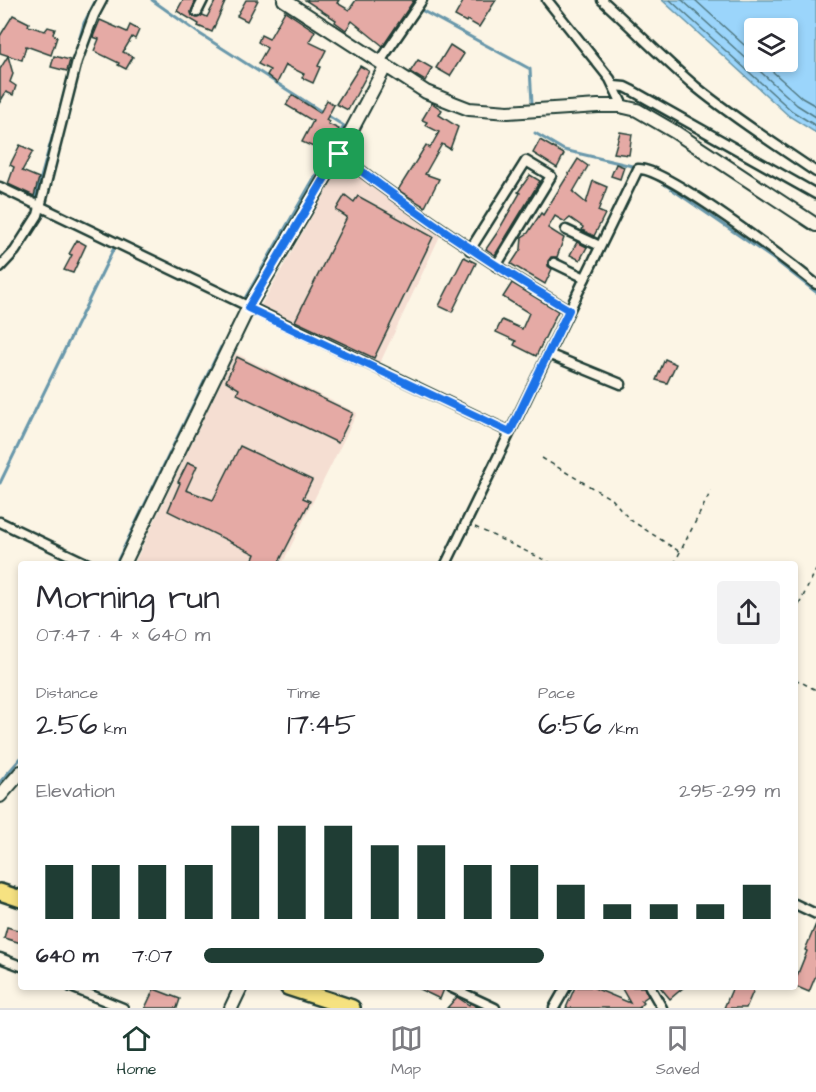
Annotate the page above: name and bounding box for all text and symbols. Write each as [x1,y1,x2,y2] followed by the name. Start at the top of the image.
[744,18,798,72] map controls
[744,18,798,72] button: layers
[313,128,364,179] pin
[322,137,355,170] icon: arrive
[36,575,220,621] text: Morning run
[717,581,780,644] button: share
[36,621,210,649] text: 07:47 · 4 × 640 m
[36,682,98,704] text: Distance
[287,682,321,704] text: Time
[538,682,575,704] text: Pace
[36,704,97,746] text: 2.56
[287,704,356,746] text: 17:45
[538,704,602,746] text: 6:56
[97,718,126,740] text: km
[602,718,638,740] text: /km
[36,777,115,805] text: Elevation
[679,777,780,805] text: 295–299 m
[36,942,98,970] text: 640 m
[132,942,173,970] text: 7:07
[117,1022,156,1080] tab: Home
[390,1022,423,1080] tab: Map
[656,1022,699,1080] tab: Saved

